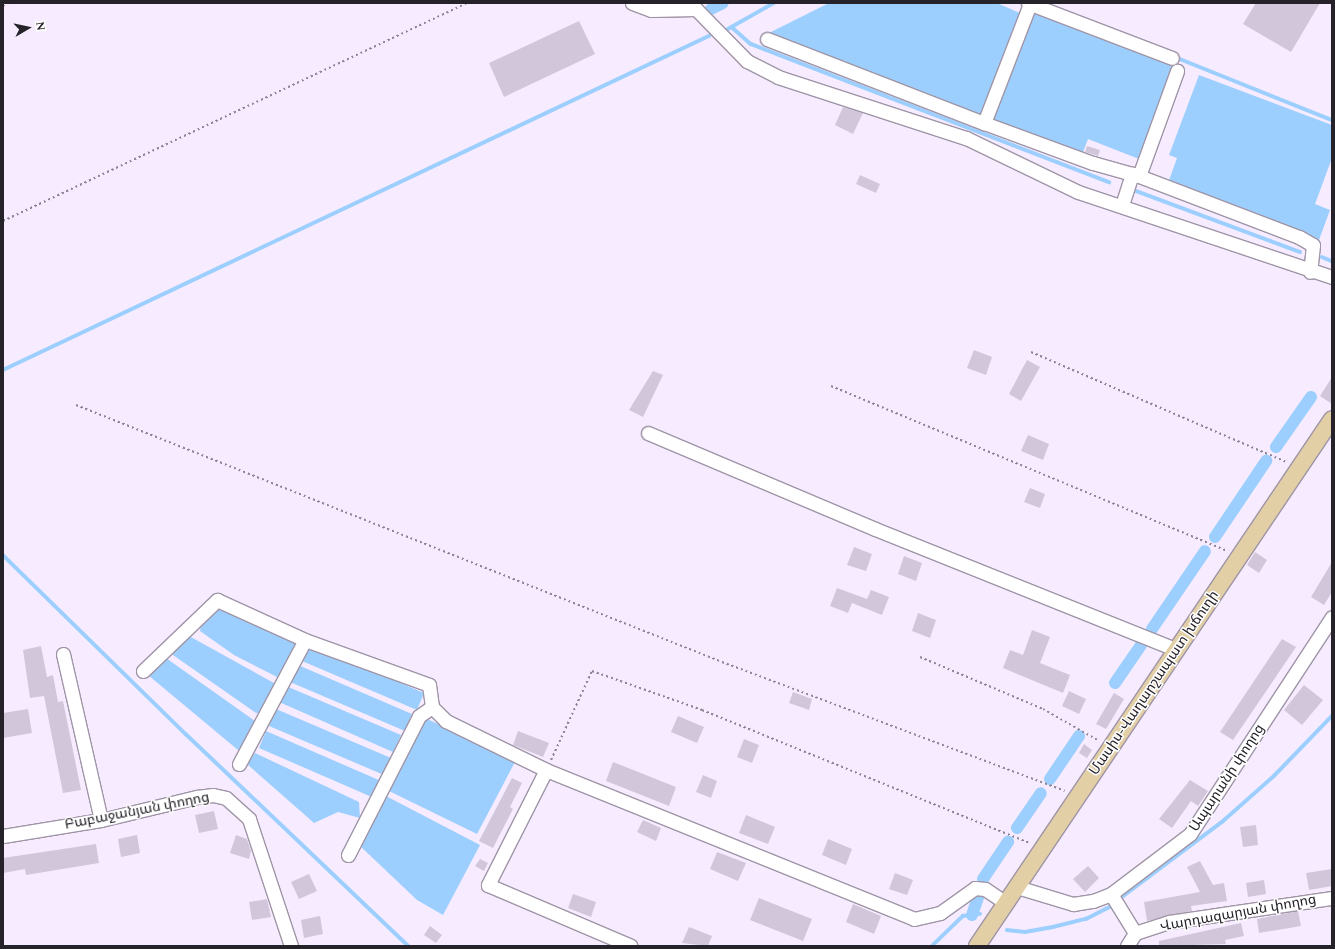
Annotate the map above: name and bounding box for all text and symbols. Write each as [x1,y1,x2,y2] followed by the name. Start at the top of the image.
[8,8,48,48] north arrow
[31,20,49,32] text: N
[1086,587,1222,779] street label: Մասիս-Վաղարշապատ խճուղի
[1186,721,1268,835] street label: Ապարանի փողոց
[63,789,211,833] street label: Բաբաջանյան փողոց
[1159,891,1317,935] street label: Վարդազարյան փողոց

